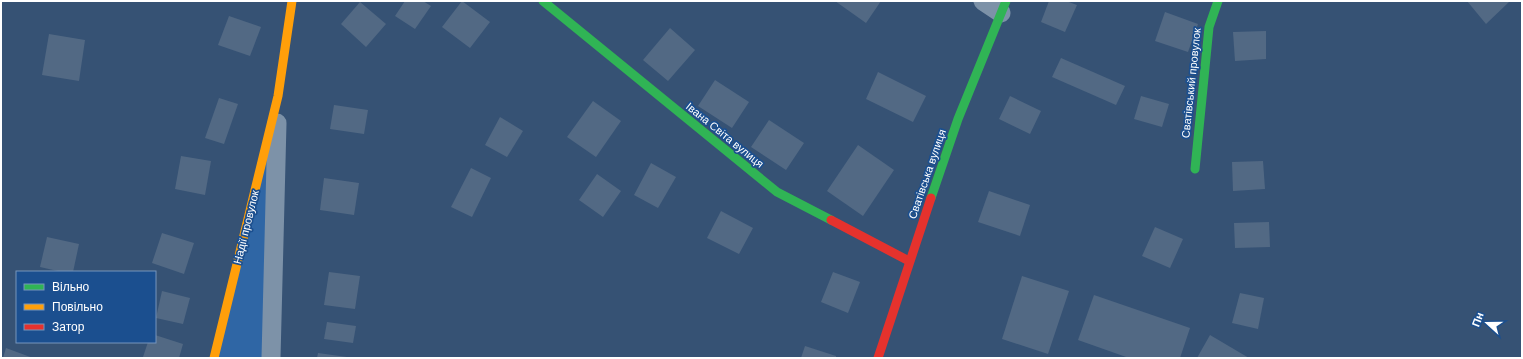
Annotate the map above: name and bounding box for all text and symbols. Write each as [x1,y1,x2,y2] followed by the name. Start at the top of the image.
[1179,27,1203,139] street label: Сватівський провулок
[684,100,766,170] street label: Івана Світа вулиця
[906,128,948,220] street label: Сватівська вулиця
[231,189,261,265] street label: Надії провулок
[16,271,156,343] legend
[52,280,90,294] text: Вільно
[52,300,103,314] text: Повільно
[1467,303,1507,343] north arrow
[1469,310,1486,328] text: Пн
[52,320,85,334] text: Затор

